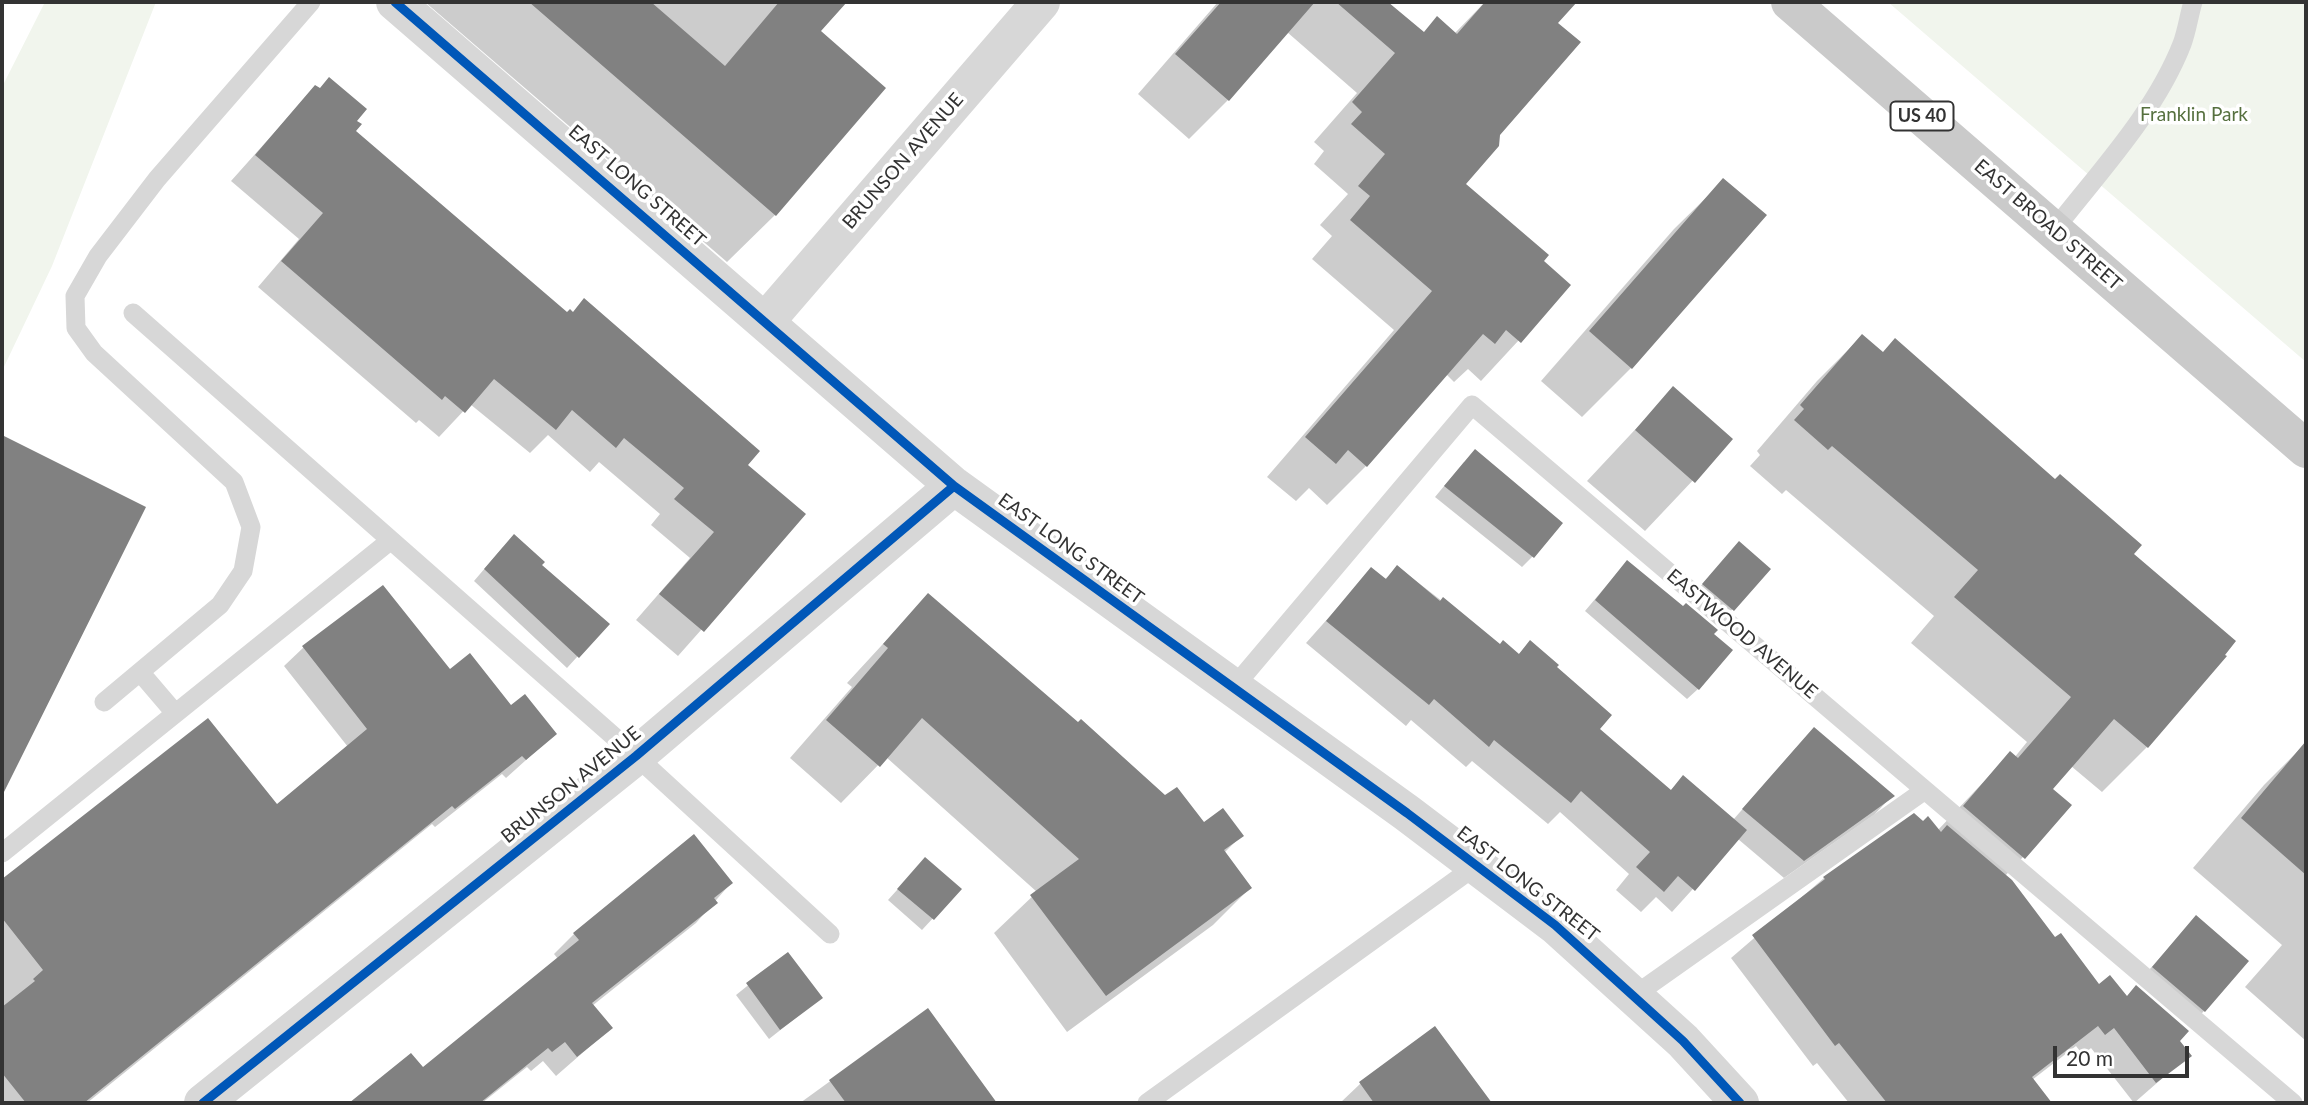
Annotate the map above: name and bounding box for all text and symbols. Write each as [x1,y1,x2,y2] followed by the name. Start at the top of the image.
[838,88,968,234] street label: BRUNSON AVENUE
[1890,102,1954,131] road number: US 40
[2140,104,2248,126] park label: Franklin Park
[564,120,710,252] street label: EAST LONG STREET
[1970,155,2126,295] street label: EAST BROAD STREET
[994,489,1148,609] street label: EAST LONG STREET
[1662,564,1822,704] street label: EASTWOOD AVENUE
[497,722,645,848] street label: BRUNSON AVENUE
[1452,821,1604,947] street label: EAST LONG STREET
[2056,1032,2192,1076] scale bar
[2066,1045,2113,1070] text: 20 m

